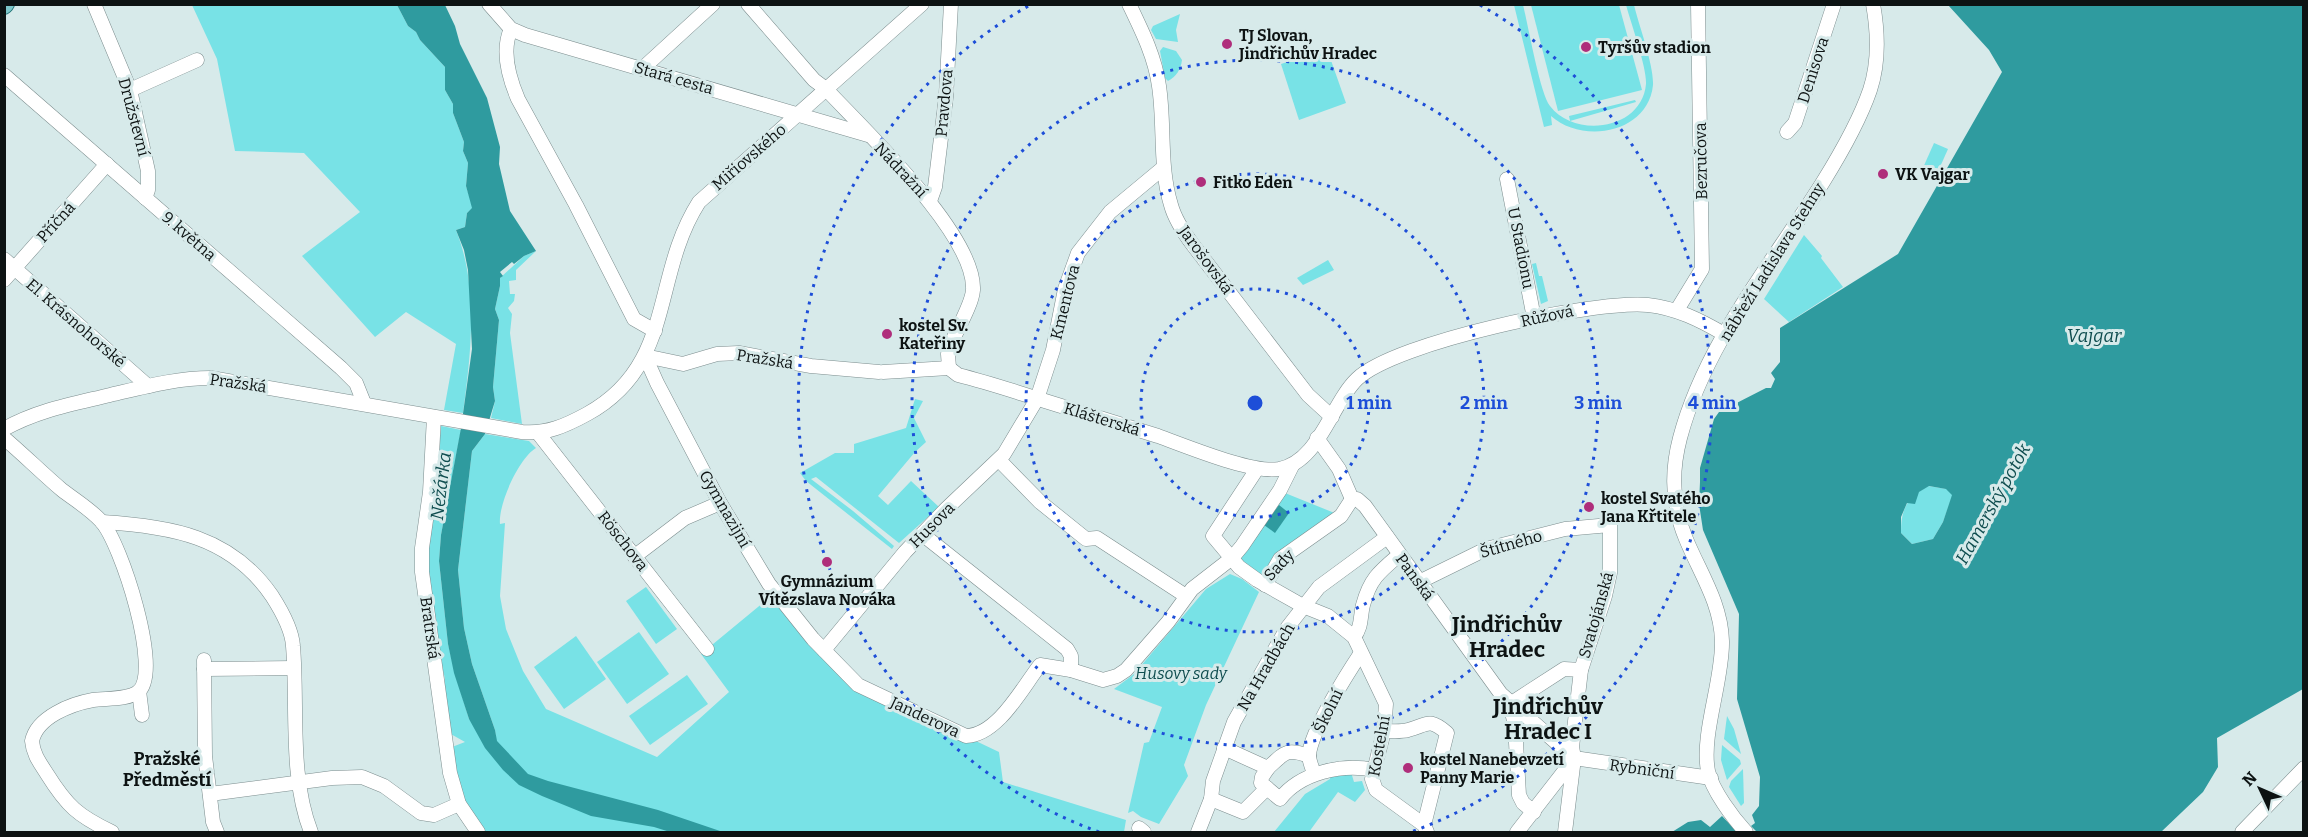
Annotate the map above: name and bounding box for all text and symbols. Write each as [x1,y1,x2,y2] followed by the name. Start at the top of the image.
[1238,26,1377,63] place label: TJ Slovan, Jindřichův Hradec
[1793,34,1833,105] street label: Denisova
[1220,37,1234,51] marker: TJ Slovan, Jindřichův Hradec
[1598,38,1711,57] place label: Tyršův stadion
[1579,40,1593,54] marker: Tyršův stadion
[632,58,716,98] street label: Stará cesta
[932,68,956,138] street label: Pravdova
[114,76,154,159] street label: Družstevní
[708,120,790,194] street label: Miřiovského
[1691,122,1711,200] street label: Bezručova
[871,138,931,202] street label: Nádražní
[1895,165,1970,184] place label: VK Vajgar
[1876,167,1890,181] marker: VK Vajgar
[1213,173,1293,192] place label: Fitko Eden
[1194,175,1208,189] marker: Fitko Eden
[1715,179,1829,345] street label: nábřeží Ladislava Stehny
[33,198,79,246] street label: Příčná
[1504,206,1538,290] street label: U Stadionu
[158,207,220,265] street label: 9. května
[1174,221,1237,298] street label: Jarošovská
[1047,262,1084,341] street label: Kmentova
[22,275,130,371] street label: El. Krásnohorské
[1519,301,1575,331] street label: Růžová
[899,316,969,353] place label: kostel Sv. Kateřiny
[2067,325,2122,347] water label: Vajgar
[880,327,894,341] marker: kostel Sv. Kateřiny
[735,345,795,373] street label: Pražská
[208,370,268,396] street label: Pražská
[1346,392,1392,414] text: 1 min
[1460,392,1508,414] text: 2 min
[1574,392,1622,414] text: 3 min
[1688,392,1737,414] text: 4 min
[1245,393,1265,413] centre of rings
[1062,398,1143,440] street label: Klášterská
[1951,440,2035,568] water label: Hamerský potok
[426,451,456,521] water label: Nežárka
[695,467,755,551] street label: Gymnazijní
[1600,489,1711,526] place label: kostel Svatého Jana Křtitele
[905,498,959,552] street label: Husova
[1582,500,1596,514] marker: kostel Svatého Jana Křtitele
[594,507,652,575] street label: Röschova
[1477,525,1544,562] street label: Štítného
[1260,545,1298,585] street label: Sady
[1392,550,1438,604] street label: Panská
[820,555,834,569] marker: Gymnázium Vítězslava Nováka
[1575,569,1617,660] street label: Svatojánská
[758,572,896,609] place label: Gymnázium Vítězslava Nováka
[416,595,444,661] street label: Bratrská
[1451,611,1563,663] district label: Jindřichův Hradec
[1233,620,1299,714] street label: Na Hradbách
[1135,664,1228,683] park label: Husovy sady
[1308,685,1347,736] street label: Školní
[886,692,963,741] street label: Janderova
[1492,693,1604,745] district label: Jindřichův Hradec I
[1364,714,1394,778] street label: Kostelní
[123,748,212,791] district label: Pražské Předměstí
[1420,750,1565,787] place label: kostel Nanebevzetí Panny Marie
[1608,755,1676,783] street label: Rybniční
[2230,759,2290,819] north arrow
[1401,761,1415,775] marker: kostel Nanebevzetí Panny Marie
[2238,768,2261,790] text: N

